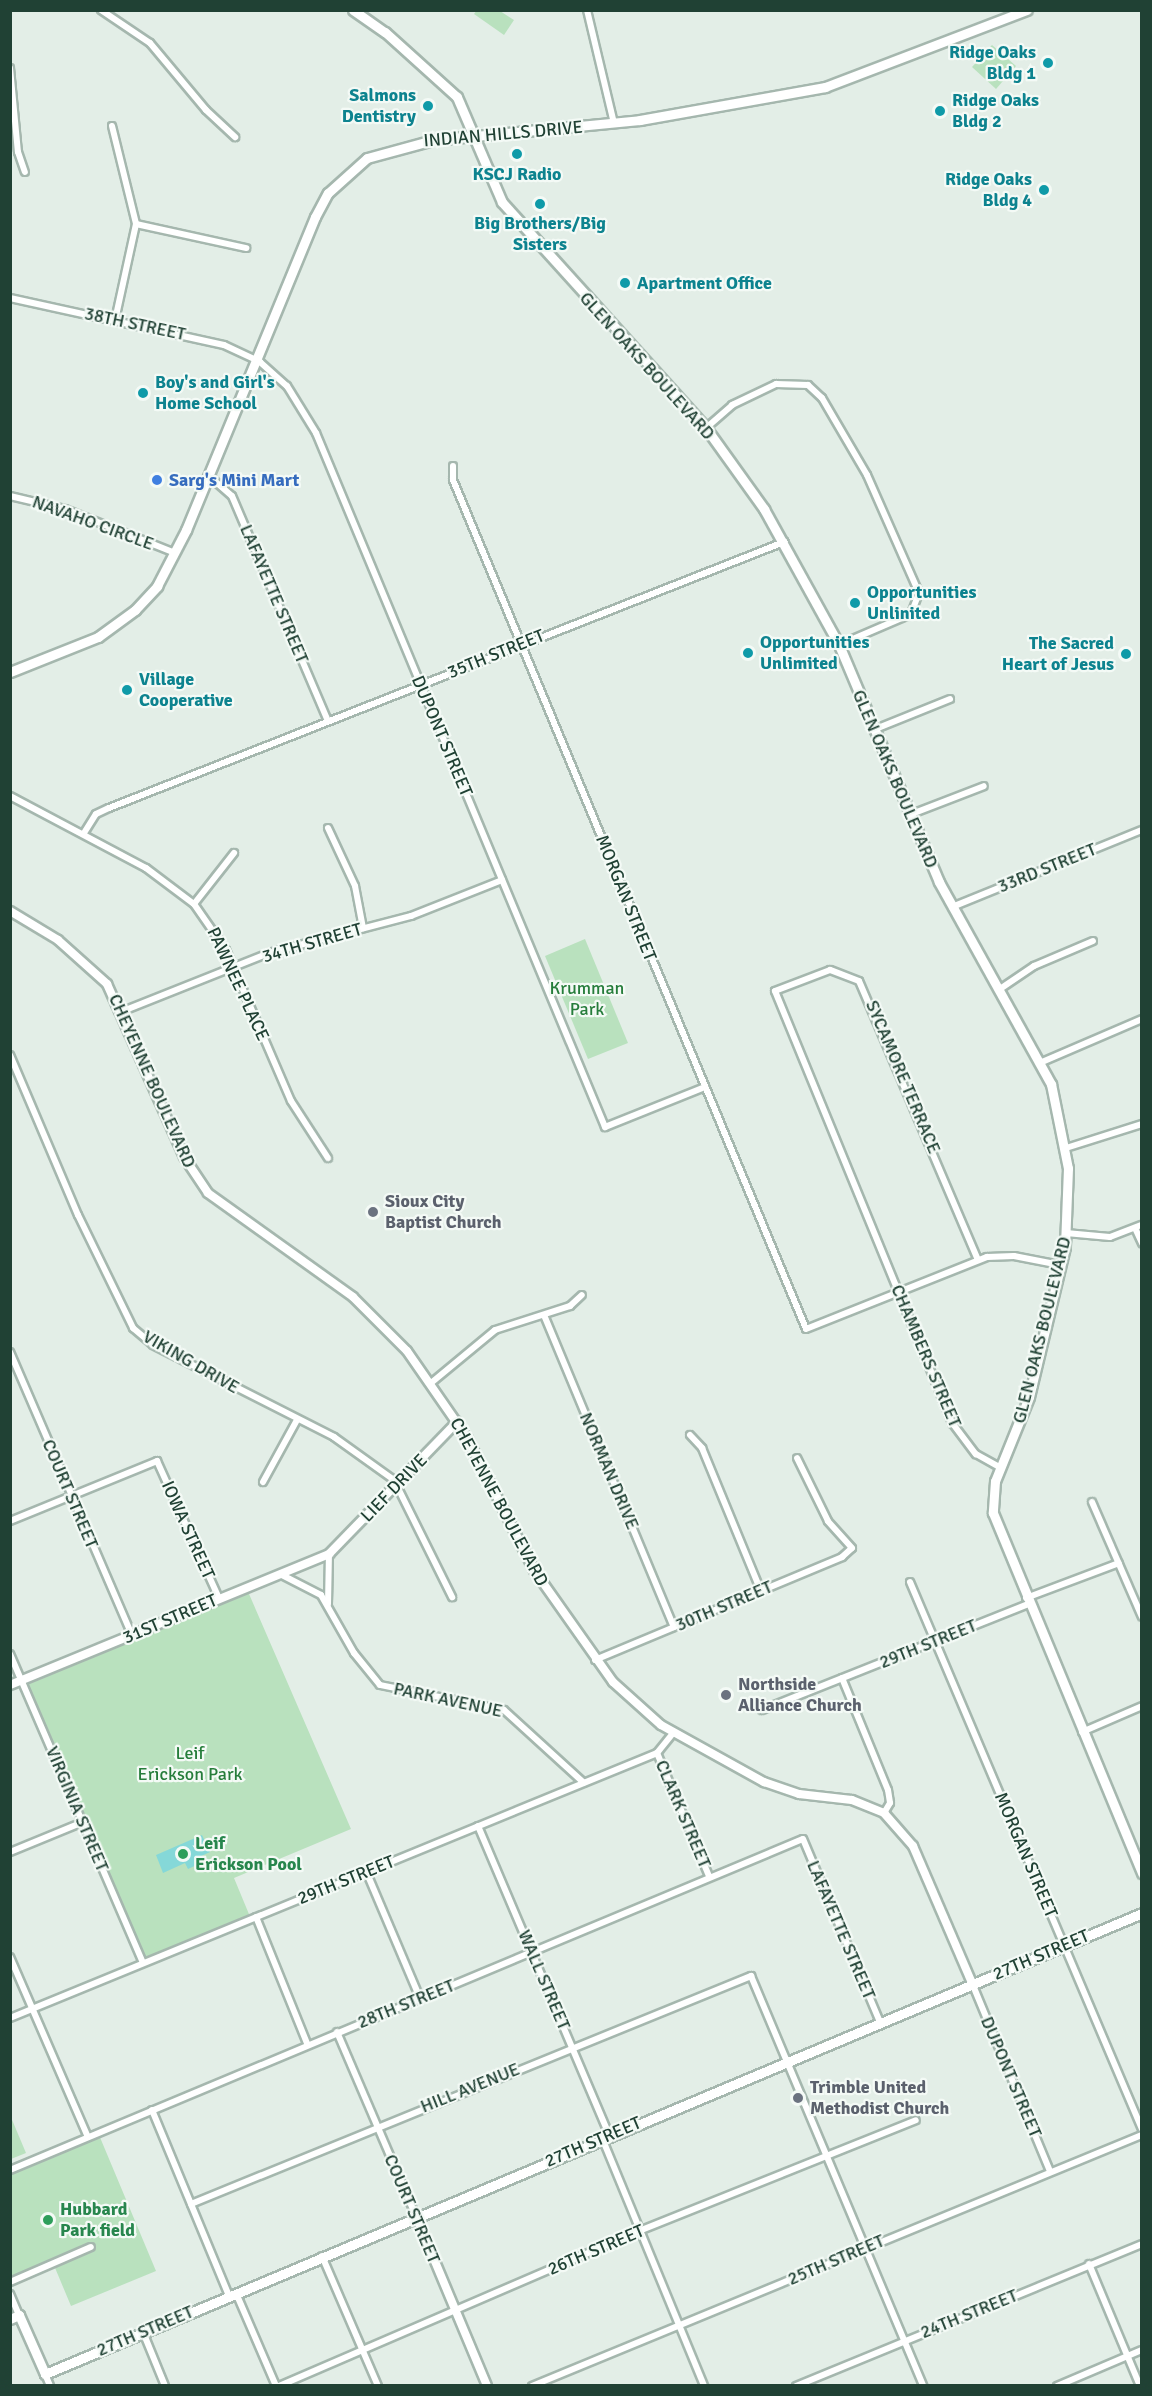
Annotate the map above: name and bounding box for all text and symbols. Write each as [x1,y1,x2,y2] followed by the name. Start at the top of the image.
[949,42,1036,84] place label: Ridge Oaks Bldg 1
[1041,56,1055,70] marker: Ridge Oaks Bldg 1
[342,85,416,128] place label: Salmons Dentistry
[952,90,1039,132] place label: Ridge Oaks Bldg 2
[421,99,435,113] marker: Salmons Dentistry
[933,104,947,118] marker: Ridge Oaks Bldg 2
[422,116,584,152] street label: INDIAN HILLS DRIVE
[510,147,524,161] marker: KSCJ Radio
[472,163,562,185] place label: KSCJ Radio
[945,169,1032,212] place label: Ridge Oaks Bldg 4
[1037,183,1051,197] marker: Ridge Oaks Bldg 4
[533,197,547,211] marker: Big Brothers/Big Sisters
[474,213,606,256] place label: Big Brothers/Big Sisters
[637,272,772,294] place label: Apartment Office
[618,276,632,290] marker: Apartment Office
[575,288,719,444] street label: GLEN OAKS BOULEVARD
[82,303,188,345] street label: 38TH STREET
[155,372,275,415] place label: Boy's and Girl's Home School
[136,386,150,400] marker: Boy's and Girl's Home School
[169,469,299,491] place label: Sarg's Mini Mart
[150,473,164,487] marker: Sarg's Mini Mart
[29,491,157,555] street label: NAVAHO CIRCLE
[235,521,313,667] street label: LAFAYETTE STREET
[867,582,976,624] place label: Opportunities Unlinited
[848,596,862,610] marker: Opportunities Unlinited
[444,625,548,683] street label: 35TH STREET
[760,632,869,674] place label: Opportunities Unlimited
[1002,633,1114,676] place label: The Sacred Heart of Jesus
[741,646,755,660] marker: Opportunities Unlimited
[1119,647,1133,661] marker: The Sacred Heart of Jesus
[139,669,233,712] place label: Village Cooperative
[407,672,477,800] street label: DUPONT STREET
[120,683,134,697] marker: Village Cooperative
[848,687,942,871] street label: GLEN OAKS BOULEVARD
[591,832,661,964] street label: MORGAN STREET
[995,838,1099,898] street label: 33RD STREET
[260,918,364,968] street label: 34TH STREET
[202,924,274,1044] street label: PAWNEE PLACE
[550,978,624,1020] park label: Krumman Park
[104,991,200,1171] street label: CHEYENNE BOULEVARD
[861,997,945,1157] street label: SYCAMORE TERRACE
[385,1191,502,1234] place label: Sioux City Baptist Church
[366,1205,380,1219] marker: Sioux City Baptist Church
[1008,1235,1076,1425] street label: GLEN OAKS BOULEVARD
[886,1281,966,1431] street label: CHAMBERS STREET
[139,1326,243,1398] street label: VIKING DRIVE
[575,1409,643,1533] street label: NORMAN DRIVE
[445,1414,553,1590] street label: CHEYENNE BOULEVARD
[37,1436,103,1552] street label: COURT STREET
[356,1449,432,1527] street label: LIEF DRIVE
[157,1478,219,1582] street label: IOWA STREET
[672,1576,776,1636] street label: 30TH STREET
[120,1589,220,1649] street label: 31ST STREET
[876,1615,980,1673] street label: 29TH STREET
[738,1674,862,1716] place label: Northside Alliance Church
[392,1678,504,1722] street label: PARK AVENUE
[719,1688,733,1702] marker: Northside Alliance Church
[41,1743,113,1875] street label: VIRGINIA STREET
[137,1743,243,1786] park label: Leif Erickson Park
[651,1757,715,1871] street label: CLARK STREET
[990,1789,1062,1921] street label: MORGAN STREET
[195,1833,302,1876] place label: Leif Erickson Pool
[176,1847,190,1861] marker: Leif Erickson Pool
[294,1851,398,1909] street label: 29TH STREET
[802,1857,880,2003] street label: LAFAYETTE STREET
[989,1925,1093,1985] street label: 27TH STREET
[513,1927,575,2033] street label: WALL STREET
[354,1975,458,2033] street label: 28TH STREET
[976,2013,1046,2141] street label: DUPONT STREET
[417,2058,523,2118] street label: HILL AVENUE
[810,2077,949,2120] place label: Trimble United Methodist Church
[791,2091,805,2105] marker: Trimble United Methodist Church
[541,2112,645,2172] street label: 27TH STREET
[379,2151,445,2267] street label: COURT STREET
[60,2199,135,2242] place label: Hubbard Park field
[41,2213,55,2227] marker: Hubbard Park field
[544,2220,648,2280] street label: 26TH STREET
[784,2230,888,2290] street label: 25TH STREET
[917,2285,1021,2343] street label: 24TH STREET
[93,2301,197,2361] street label: 27TH STREET

